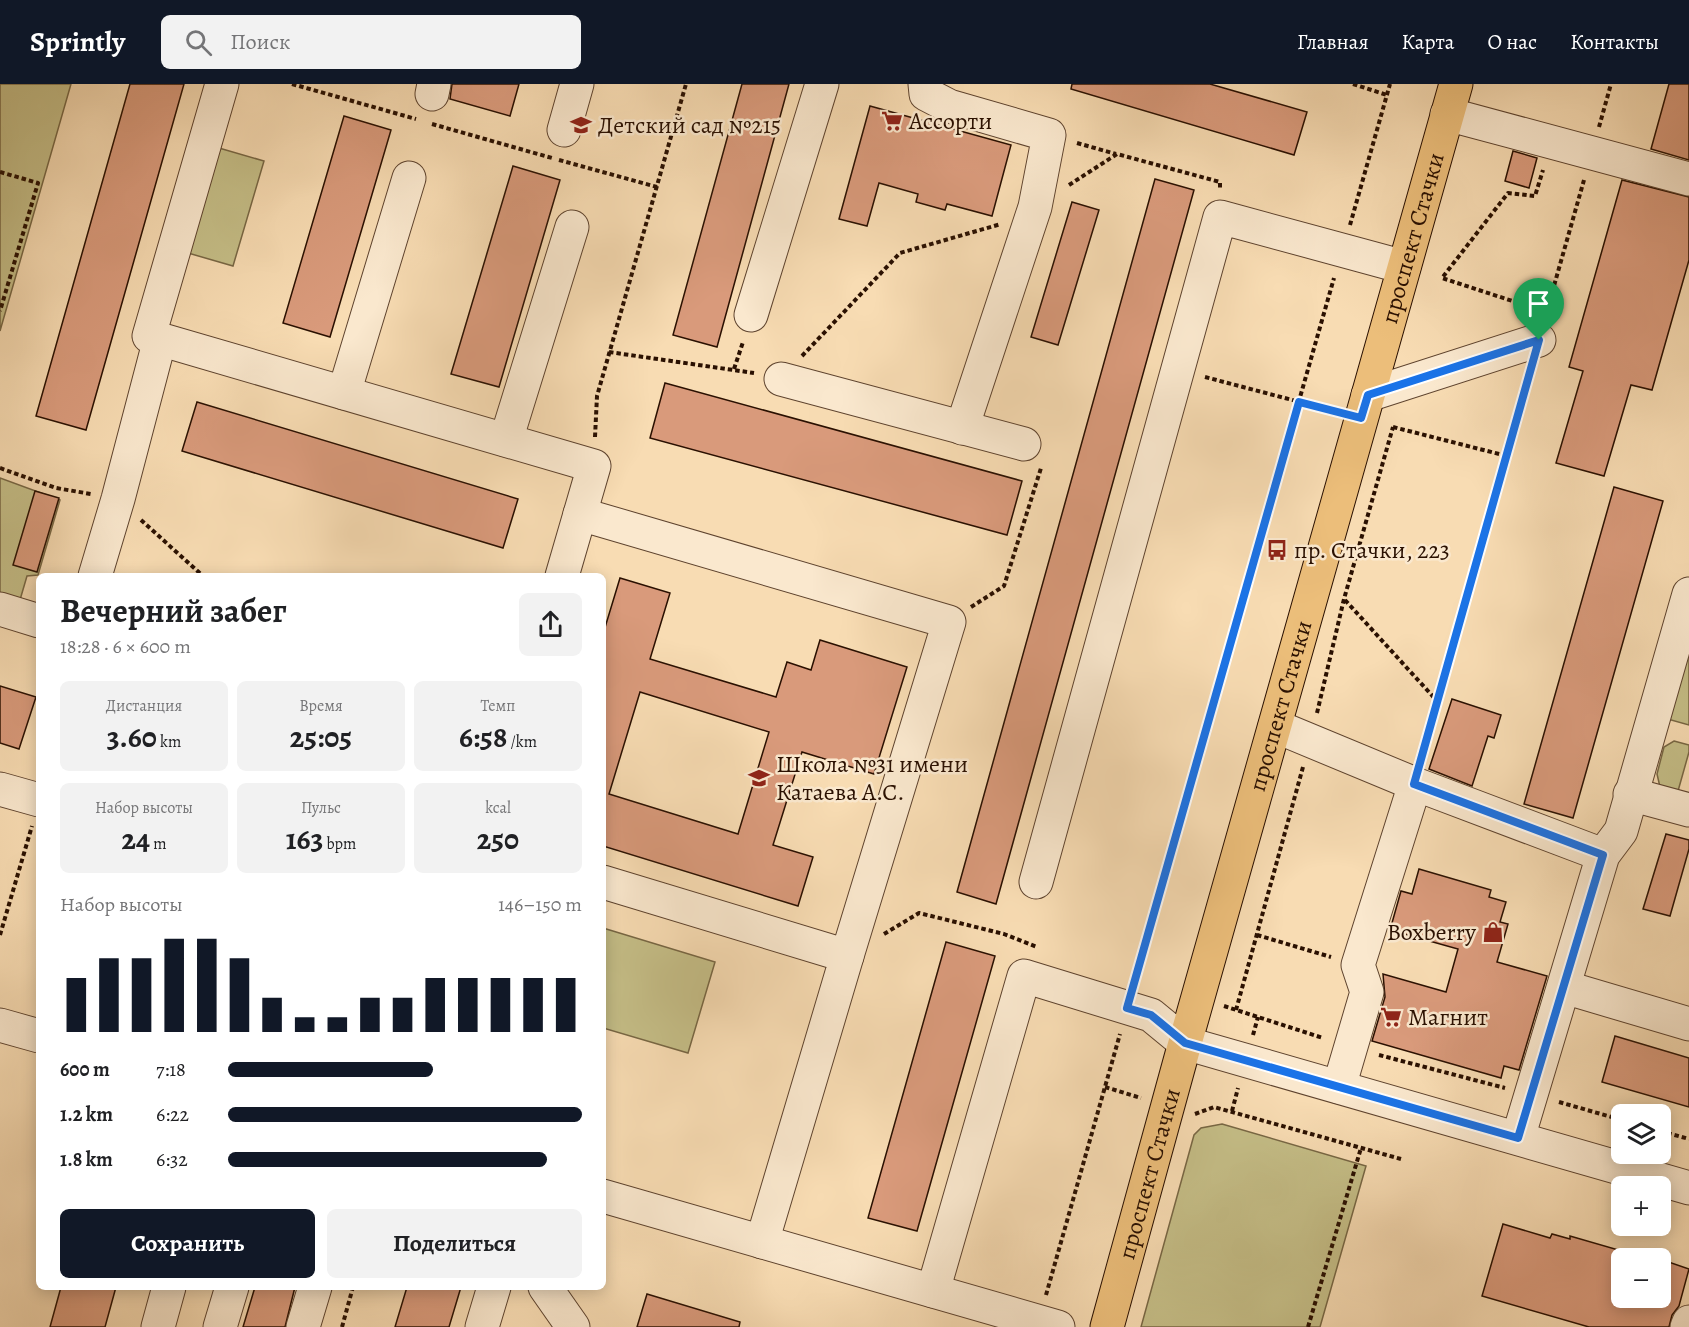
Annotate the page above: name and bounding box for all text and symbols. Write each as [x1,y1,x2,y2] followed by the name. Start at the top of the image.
[161,15,581,69] search box
[30,23,125,61] text: Sprintly
[182,26,215,59] icon: search
[230,27,290,57] text: Поиск
[1297,28,1369,56] text: Главная
[1402,28,1454,56] text: Карта
[1487,28,1537,56] text: О нас
[1570,28,1659,56] text: Контакты
[908,105,992,137] place label: Ассорти
[598,109,781,141] place label: Детский сад №215
[880,109,904,133] supermarket icon: Ассорти
[569,113,593,137] school or university icon: Детский сад №215
[1373,149,1452,327] street label: проспект Стачки
[1513,278,1564,340] pin
[1522,287,1555,320] icon: arrive
[1294,534,1450,566] place label: пр. Стачки, 223
[1265,538,1289,562] bus stop icon: пр. Стачки, 223
[60,588,287,633] text: Вечерний забег
[519,593,582,656] button: share
[1241,617,1320,795] street label: проспект Стачки
[60,633,191,660] text: 18:28 · 6 × 600 m
[106,695,182,717] text: Дистанция
[299,695,343,717] text: Время
[481,695,515,717] text: Темп
[107,717,157,757] text: 3.60
[290,717,352,757] text: 25:05
[459,717,507,757] text: 6:58
[157,731,181,753] text: km
[507,731,537,753] text: /km
[776,748,968,808] place label: Школа №31 имени Катаева А.С.
[747,766,771,790] school or university icon: Школа №31 имени Катаева А.С.
[95,797,193,819] text: Набор высоты
[301,797,341,819] text: Пульс
[485,797,511,819] text: kcal
[121,819,150,859] text: 24
[286,819,323,859] text: 163
[477,819,519,859] text: 250
[150,833,167,855] text: m
[323,833,356,855] text: bpm
[60,891,183,918] text: Набор высоты
[498,891,582,918] text: 146–150 m
[1387,916,1476,948] place label: Boxberry
[1481,920,1505,944] shop icon: Boxberry
[1408,1001,1488,1033] place label: Магнит
[1379,1005,1403,1029] supermarket icon: Магнит
[60,1056,110,1083] text: 600 m
[156,1056,186,1083] text: 7:18
[1110,1085,1188,1263] street label: проспект Стачки
[60,1101,113,1128] text: 1.2 km
[156,1101,189,1128] text: 6:22
[1611,1104,1671,1308] map controls
[1611,1104,1671,1164] button: layers
[60,1146,113,1173] text: 1.8 km
[156,1146,188,1173] text: 6:32
[1611,1176,1671,1236] button: +
[60,1209,315,1278] button: Сохранить
[327,1209,582,1278] button: Поделиться
[1611,1248,1671,1308] button: −

